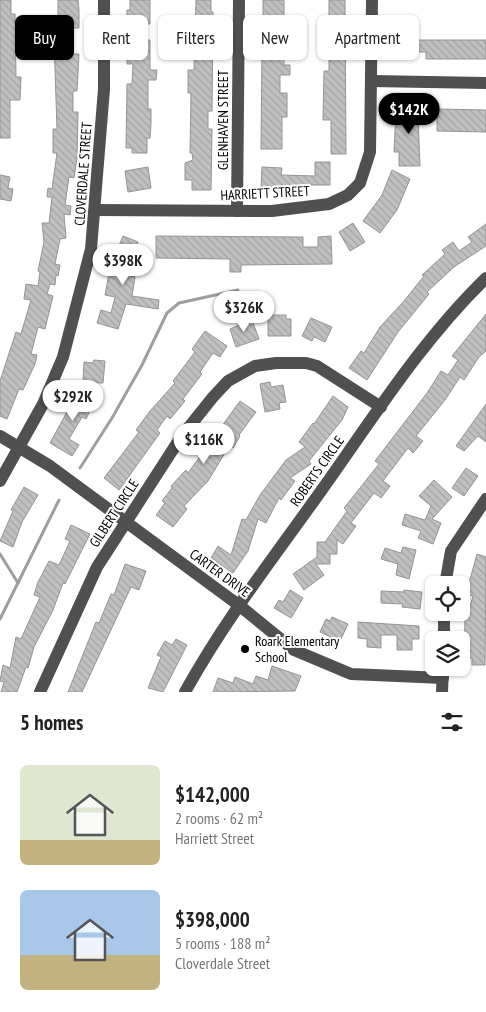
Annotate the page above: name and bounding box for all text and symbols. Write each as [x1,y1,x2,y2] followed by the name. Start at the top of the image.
[15,15,74,60] chip: Buy
[84,15,148,60] chip: Rent
[158,15,233,60] chip: Filters
[243,15,307,60] chip: New
[317,15,419,60] chip: Apartment
[214,69,232,170] street label: GLENHAVEN STREET
[374,92,444,135] pin: $142K
[390,99,428,119] text: $142K
[70,121,96,226] street label: CLOVERDALE STREET
[220,182,311,204] street label: HARRIETT STREET
[88,244,158,286] pin: $398K
[104,250,142,270] text: $398K
[209,290,279,333] pin: $326K
[225,297,263,317] text: $326K
[38,380,108,422] pin: $292K
[54,386,92,406] text: $292K
[169,422,239,465] pin: $116K
[185,429,223,449] text: $116K
[286,432,348,510] street label: ROBERTS CIRCLE
[85,476,143,550] street label: GILBERT CIRCLE
[186,545,254,601] street label: CARTER DRIVE
[425,576,470,676] map controls
[425,576,470,621] button: locate
[425,631,470,676] button: layers
[255,632,340,666] place label: Roark Elementary School
[239,643,251,655] marker: Roark Elementary School
[438,708,466,736] icon: filters
[20,709,83,736] text: 5 homes
[175,781,250,808] text: $142,000
[60,785,120,845] icon: home
[175,808,263,828] text: 2 rooms · 62 m²
[175,828,254,848] text: Harriett Street
[175,906,250,933] text: $398,000
[60,910,120,970] icon: home
[175,933,271,953] text: 5 rooms · 188 m²
[175,953,270,973] text: Cloverdale Street

